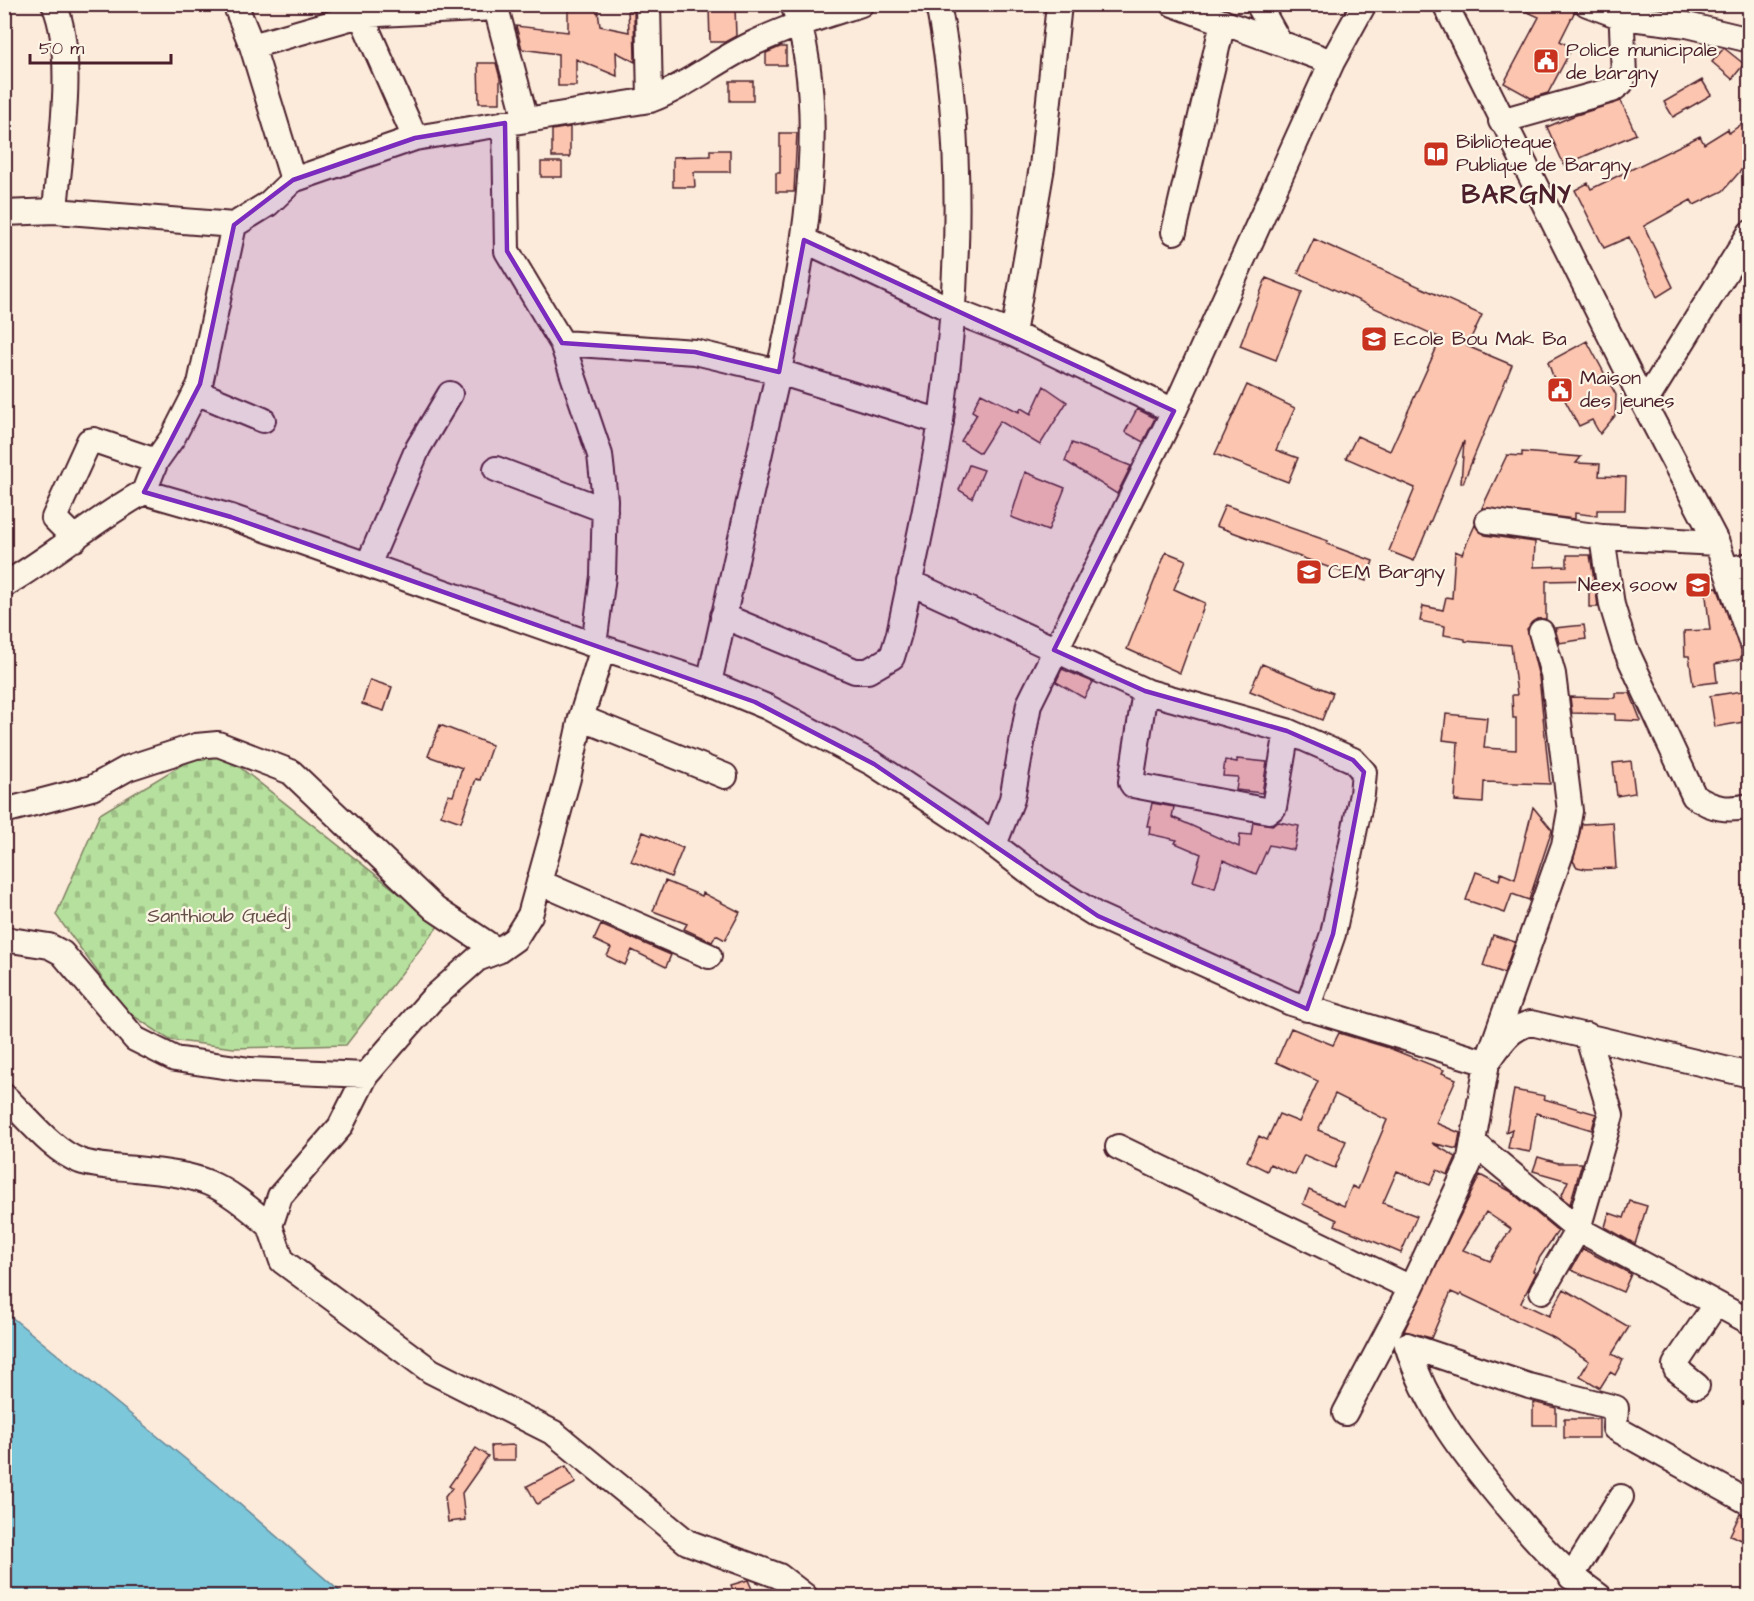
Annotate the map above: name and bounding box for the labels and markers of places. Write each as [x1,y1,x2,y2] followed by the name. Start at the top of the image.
[1566,36,1718,88] place label: Police municipale de bargny
[1531,46,1561,76] public building icon: Police municipale de bargny
[1456,128,1631,180] place label: Biblioteque Publique de Bargny
[1421,139,1451,169] library icon: Biblioteque Publique de Bargny
[1359,324,1389,354] school or university icon: Ecole Bou Mak Ba
[1394,325,1567,353] place label: Ecole Bou Mak Ba
[1580,364,1675,415] place label: Maison des jeunes
[1545,375,1575,405] public building icon: Maison des jeunes
[1294,557,1324,587] school or university icon: CEM Bargny
[1328,558,1445,587] place label: CEM Bargny
[1683,570,1713,600] school or university icon: Neex soow
[1578,571,1678,599] place label: Neex soow

